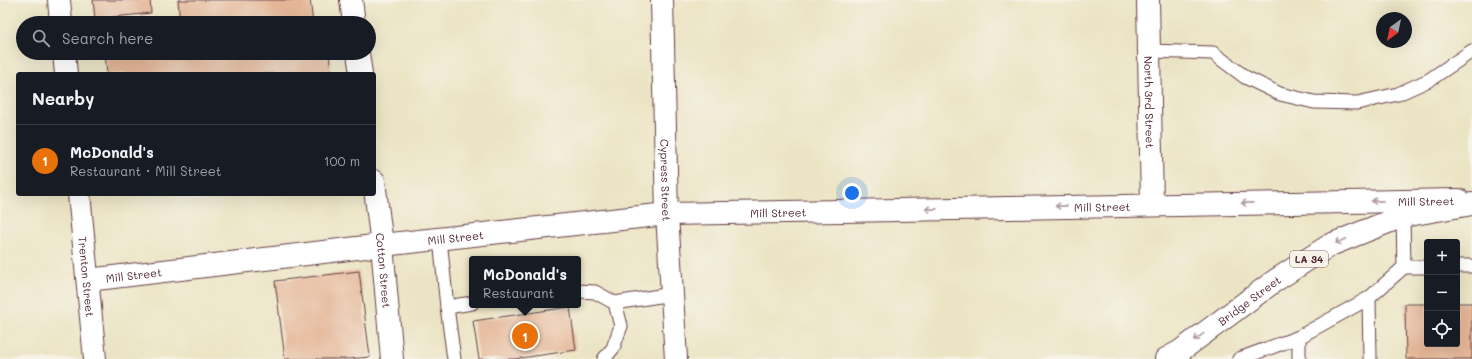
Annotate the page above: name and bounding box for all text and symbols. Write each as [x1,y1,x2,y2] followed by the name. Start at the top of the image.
[1376,12,1412,48] north arrow
[16,16,376,60] search box
[30,27,52,49] icon: search
[62,28,153,48] text: Search here
[1142,56,1158,148] street label: North 3rd Street
[32,87,94,109] text: Nearby
[658,139,675,222] street label: Cypress Street
[70,142,154,162] text: McDonald's
[42,152,48,169] text: 1
[324,152,360,169] text: 100 m
[70,162,222,179] text: Restaurant · Mill Street
[842,183,862,203] your location
[1398,193,1455,209] street label: Mill Street
[1371,197,1384,205] one-way arrow
[1074,198,1131,214] street label: Mill Street
[1241,199,1254,207] one-way arrow
[1055,202,1068,210] one-way arrow
[750,204,807,220] street label: Mill Street
[925,205,938,213] one-way arrow
[427,226,484,248] street label: Mill Street
[373,232,395,309] street label: Cotton Street
[76,236,98,318] street label: Trenton Street
[1335,237,1347,245] one-way arrow
[1424,239,1460,347] map controls
[1424,239,1460,275] button: +
[1290,251,1328,267] road number: LA 34
[469,256,581,308] popup
[105,264,163,285] street label: Mill Street
[483,264,567,284] text: McDonald's
[1215,272,1283,328] street label: Bridge Street
[1424,275,1460,311] button: −
[483,284,554,301] text: Restaurant
[1424,311,1460,347] button: locate
[512,321,538,351] pin: 1
[1193,333,1204,341] one-way arrow

